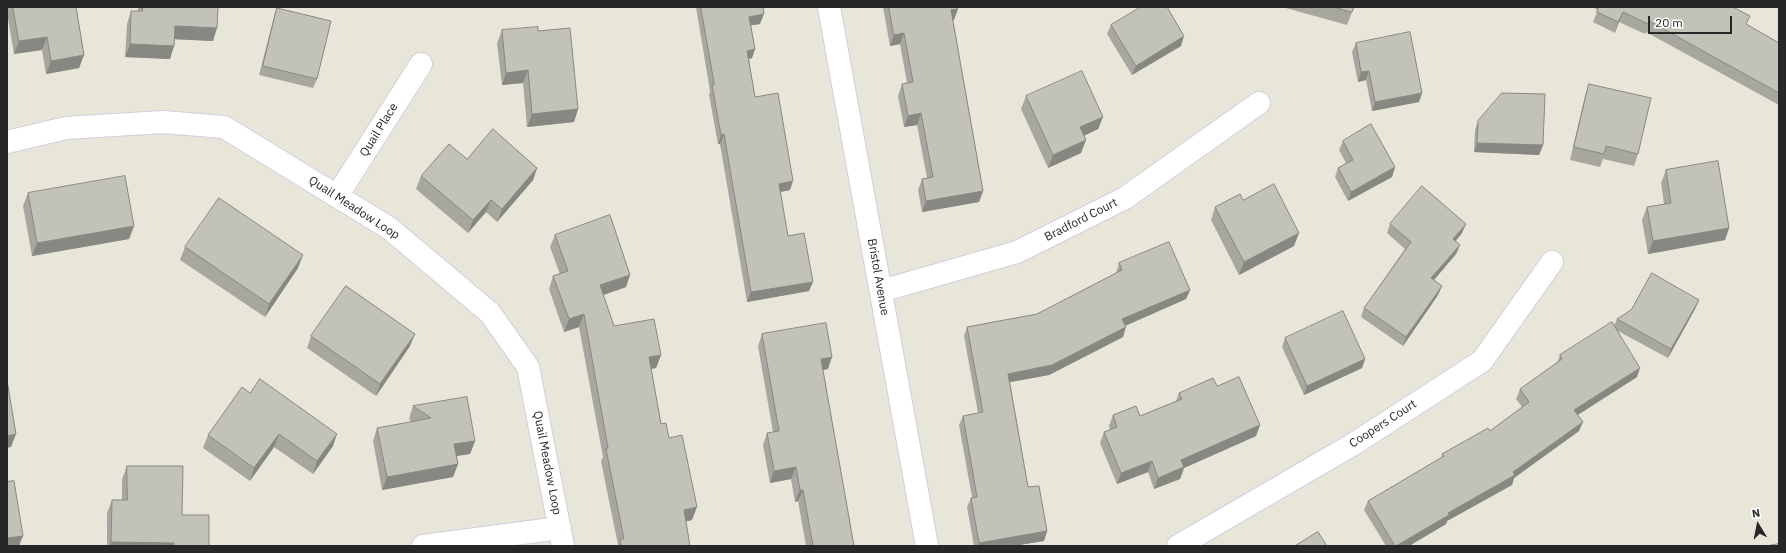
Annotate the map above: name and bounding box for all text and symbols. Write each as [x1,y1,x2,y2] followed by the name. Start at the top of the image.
[1650,8,1734,34] scale bar
[1655,15,1683,30] text: 20 m
[357,101,401,159] street label: Quail Place
[306,173,402,243] street label: Quail Meadow Loop
[1042,195,1120,245] street label: Bradford Court
[864,237,892,317] street label: Bristol Avenue
[1347,397,1419,451] street label: Coopers Court
[530,410,564,516] street label: Quail Meadow Loop
[1738,505,1778,545] north arrow
[1751,506,1761,521] text: N

